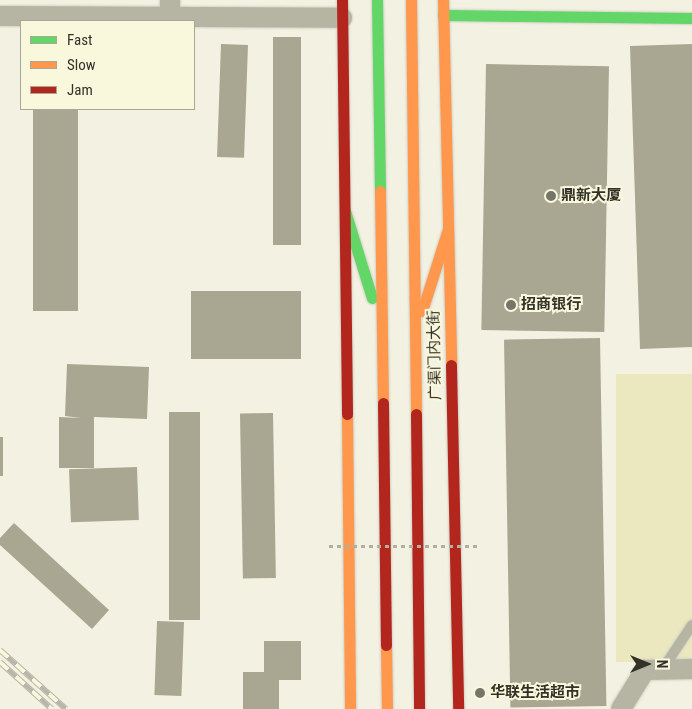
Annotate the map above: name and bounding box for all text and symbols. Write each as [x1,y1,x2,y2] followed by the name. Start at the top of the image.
[20,20,195,110] legend
[67,31,92,49] text: Fast
[67,56,96,74] text: Slow
[67,81,93,99] text: Jam
[561,187,621,205] place label: 鼎新大厦
[545,190,557,202] marker: 鼎新大厦
[521,296,581,314] place label: 招商银行
[505,299,517,311] marker: 招商银行
[425,310,445,400] street label: 广渠门内大街
[622,639,672,689] north arrow
[654,660,670,668] text: N
[490,684,580,702] place label: 华联生活超市
[474,687,486,699] marker: 华联生活超市

